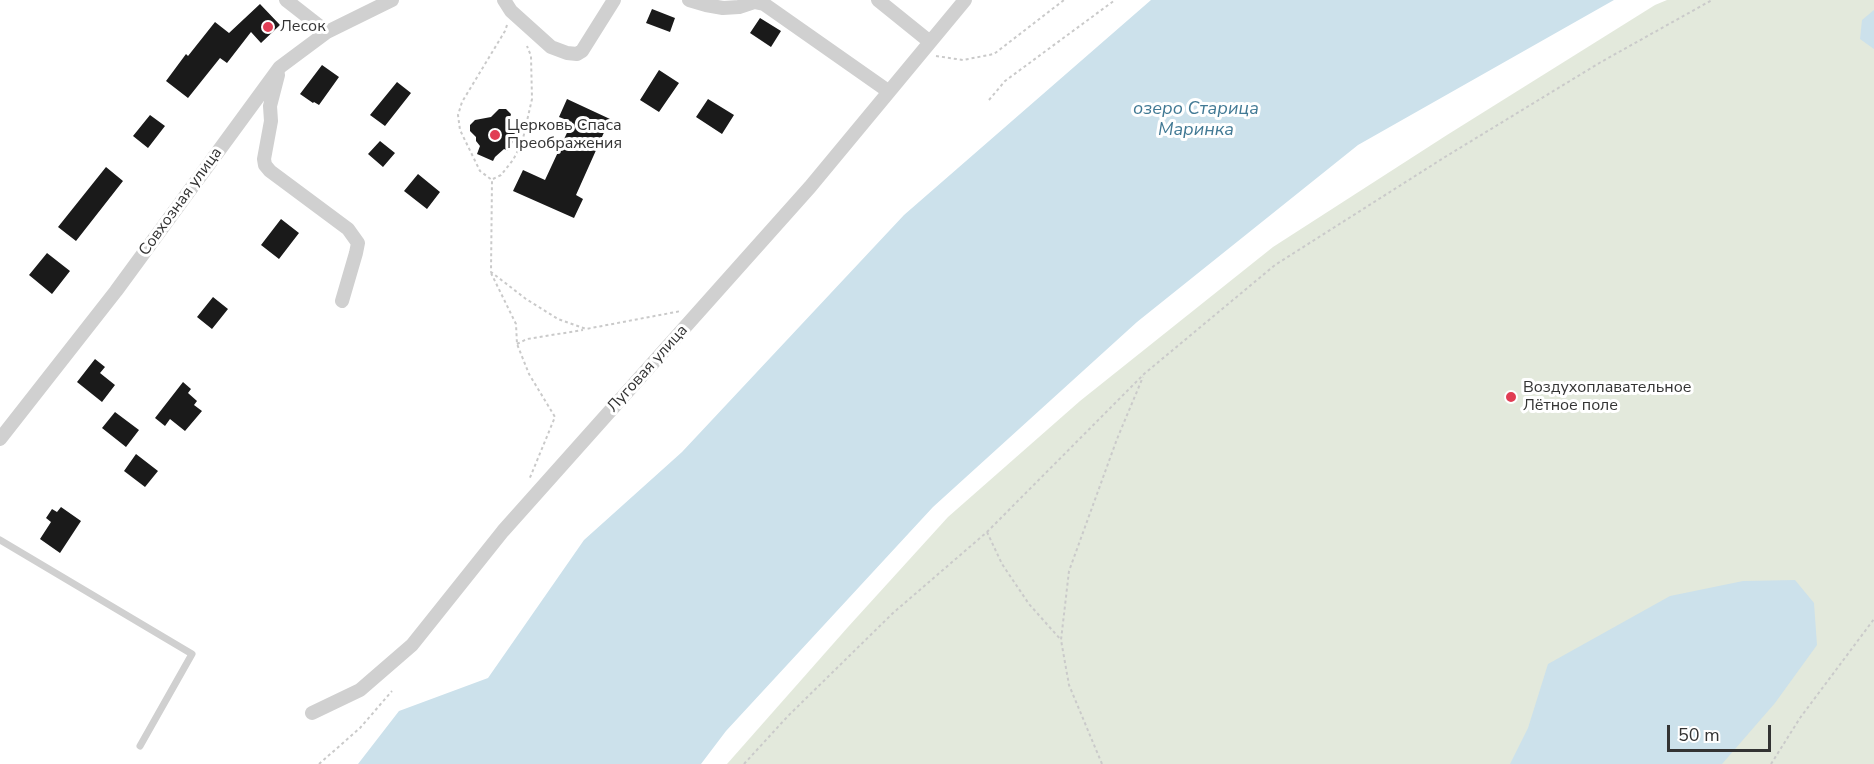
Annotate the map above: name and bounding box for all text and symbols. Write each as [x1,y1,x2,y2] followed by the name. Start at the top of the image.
[280,17,326,37] place label: Лесок
[261,20,275,34] marker: Лесок
[1133,99,1259,142] water label: озеро Старица Маринка
[507,116,622,154] place label: Церковь Спаса Преображения
[488,128,502,142] marker: Церковь Спаса Преображения
[135,144,227,260] street label: Совхозная улица
[604,321,692,417] street label: Луговая улица
[1523,378,1691,416] place label: Воздухоплавательное Лётное поле
[1504,390,1518,404] marker: Воздухоплавательное Лётное поле
[1670,713,1774,751] scale bar
[1678,723,1720,747] text: 50 m

